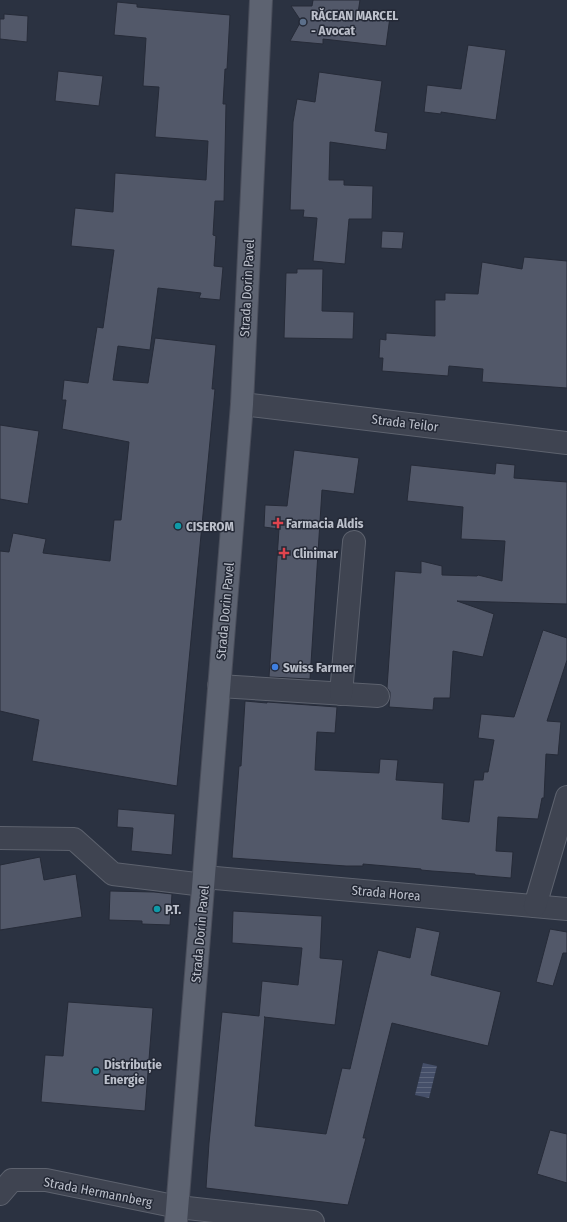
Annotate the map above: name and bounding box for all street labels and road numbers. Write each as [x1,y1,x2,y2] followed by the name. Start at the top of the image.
[237,238,257,337] street label: Strada Dorin Pavel
[371,411,440,435] street label: Strada Teilor
[213,561,237,660] street label: Strada Dorin Pavel
[351,883,421,903] street label: Strada Horea
[188,884,212,983] street label: Strada Dorin Pavel
[42,1174,154,1210] street label: Strada Hermannberg

